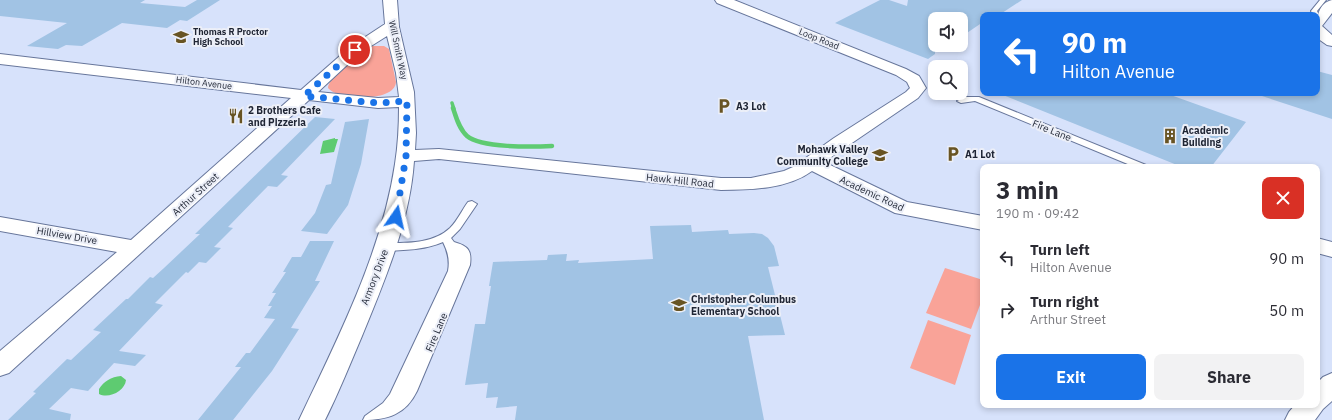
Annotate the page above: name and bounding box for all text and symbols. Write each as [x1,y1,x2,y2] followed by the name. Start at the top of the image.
[928,12,968,100] map controls
[928,12,968,52] button: sound
[387,19,410,81] street label: Will Smith Way
[1062,24,1127,61] text: 90 m
[797,25,841,52] street label: Loop Road
[193,26,268,47] place label: Thomas R Proctor High School
[172,28,190,46] school or university icon: Thomas R Proctor High School
[996,28,1048,80] icon: left
[338,33,372,67] pin
[344,39,366,61] icon: arrive
[928,60,968,100] button: search
[1062,60,1175,83] text: Hilton Avenue
[175,74,233,91] street label: Hilton Avenue
[715,97,733,115] parking icon: A3 Lot
[736,100,766,113] place label: A3 Lot
[248,104,321,129] place label: 2 Brothers Cafe and Pizzeria
[227,107,245,125] restaurant icon: 2 Brothers Cafe and Pizzeria
[1030,117,1074,144] street label: Fire Lane
[1182,124,1228,149] place label: Academic Building
[1161,127,1179,145] building icon: Academic Building
[777,143,869,168] place label: Mohawk Valley Community College
[944,145,962,163] parking icon: A1 Lot
[871,146,889,164] school or university icon: Mohawk Valley Community College
[965,148,995,161] place label: A1 Lot
[169,170,222,219] street label: Arthur Street
[645,170,714,191] street label: Hawk Hill Road
[837,173,906,214] street label: Academic Road
[996,174,1059,206] text: 3 min
[1262,177,1304,219] button: close
[375,196,417,238] position arrow
[996,205,1079,222] text: 190 m · 09:42
[36,224,99,247] street label: Hillview Drive
[1030,240,1090,259] text: Turn left
[358,247,391,307] street label: Armory Drive
[996,247,1018,269] icon: left
[1269,249,1304,268] text: 90 m
[1030,259,1112,276] text: Hilton Avenue
[1030,292,1099,311] text: Turn right
[691,293,796,318] place label: Christopher Columbus Elementary School
[670,296,688,314] school or university icon: Christopher Columbus Elementary School
[996,299,1018,321] icon: right
[1269,301,1304,320] text: 50 m
[422,310,451,354] street label: Fire Lane
[1030,311,1106,328] text: Arthur Street
[996,354,1146,400] button: Exit
[1154,354,1304,400] button: Share

